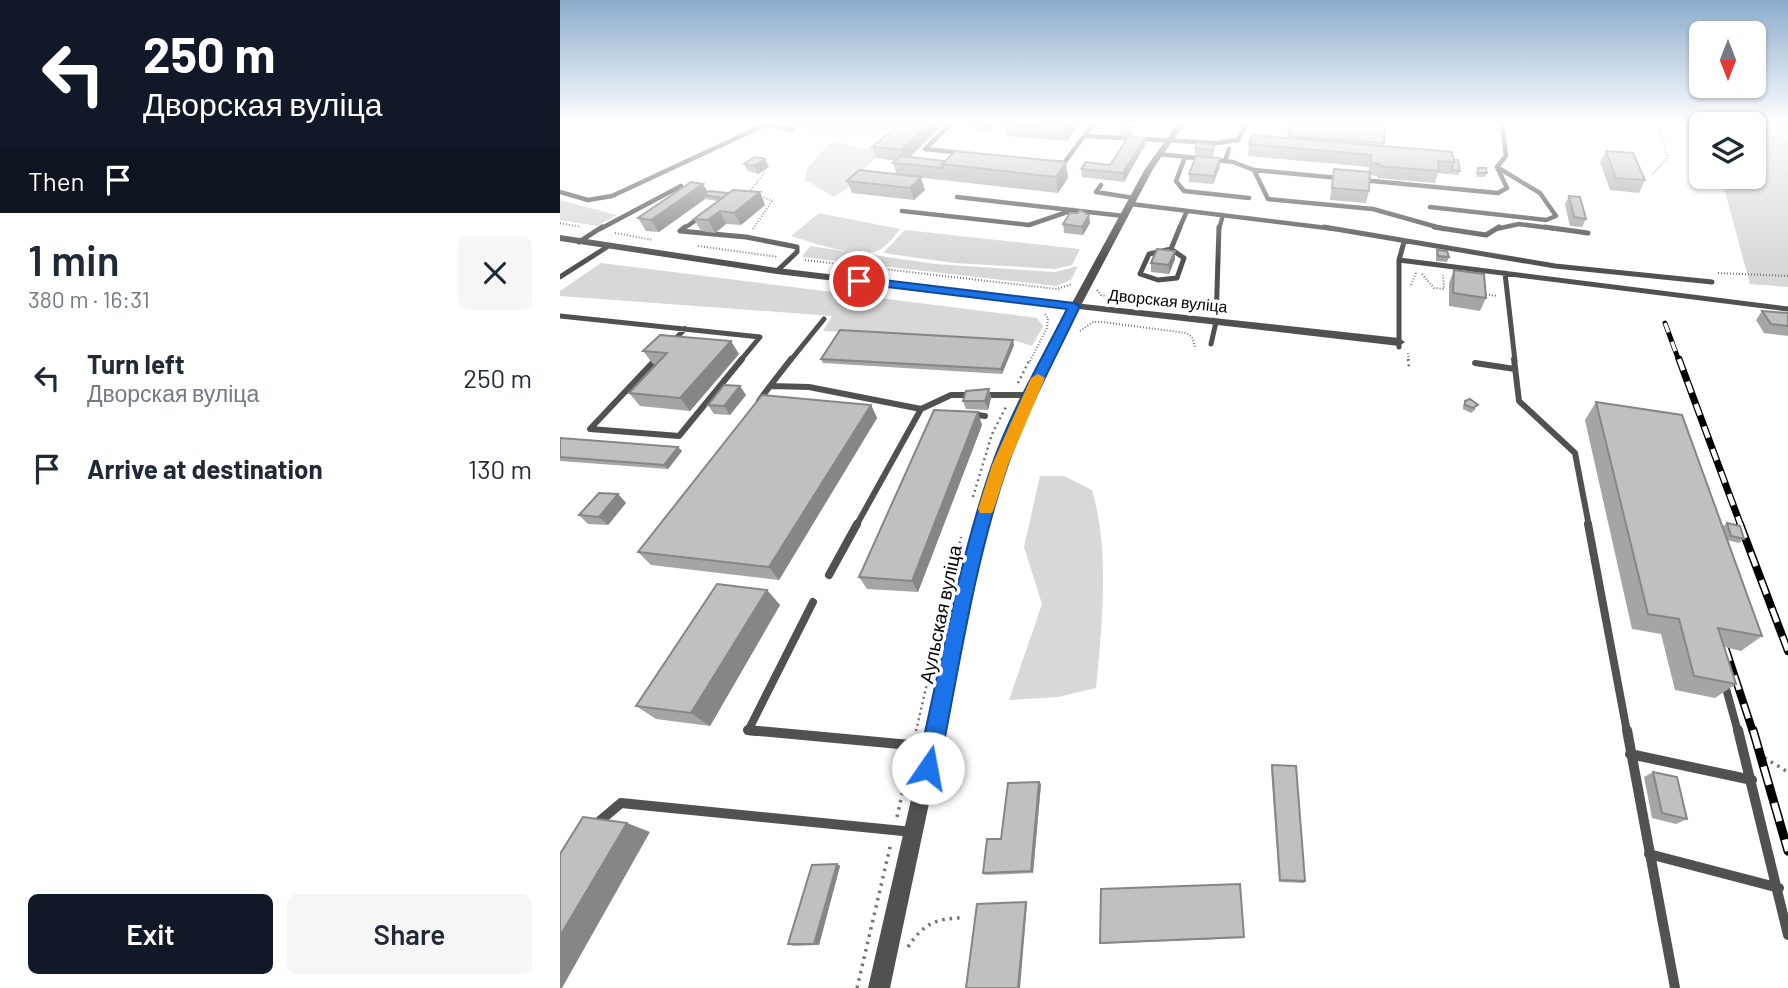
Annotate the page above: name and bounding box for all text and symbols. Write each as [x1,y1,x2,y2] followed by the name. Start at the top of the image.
[1689,21,1766,98] north arrow
[1689,21,1766,189] map controls
[143,24,276,83] text: 250 m
[28,28,119,119] icon: left
[143,84,383,122] text: Дворская вуліца
[1689,112,1766,189] button: layers
[99,161,137,199] icon: arrive
[28,165,85,196] text: Then
[28,234,120,284] text: 1 min
[458,236,532,310] button: close
[829,251,889,311] pin
[840,262,878,300] icon: arrive
[1107,284,1229,316] street label: Дворская вуліца
[28,285,150,313] text: 380 m · 16:31
[87,348,185,379] text: Turn left
[28,359,66,397] icon: left
[463,362,532,393] text: 250 m
[87,379,259,407] text: Дворская вуліца
[28,450,66,488] icon: arrive
[87,453,323,484] text: Arrive at destination
[468,453,532,484] text: 130 m
[914,542,966,685] street label: Аульская вуліца
[891,731,965,805] position arrow
[28,894,273,974] button: Exit
[287,894,532,974] button: Share

